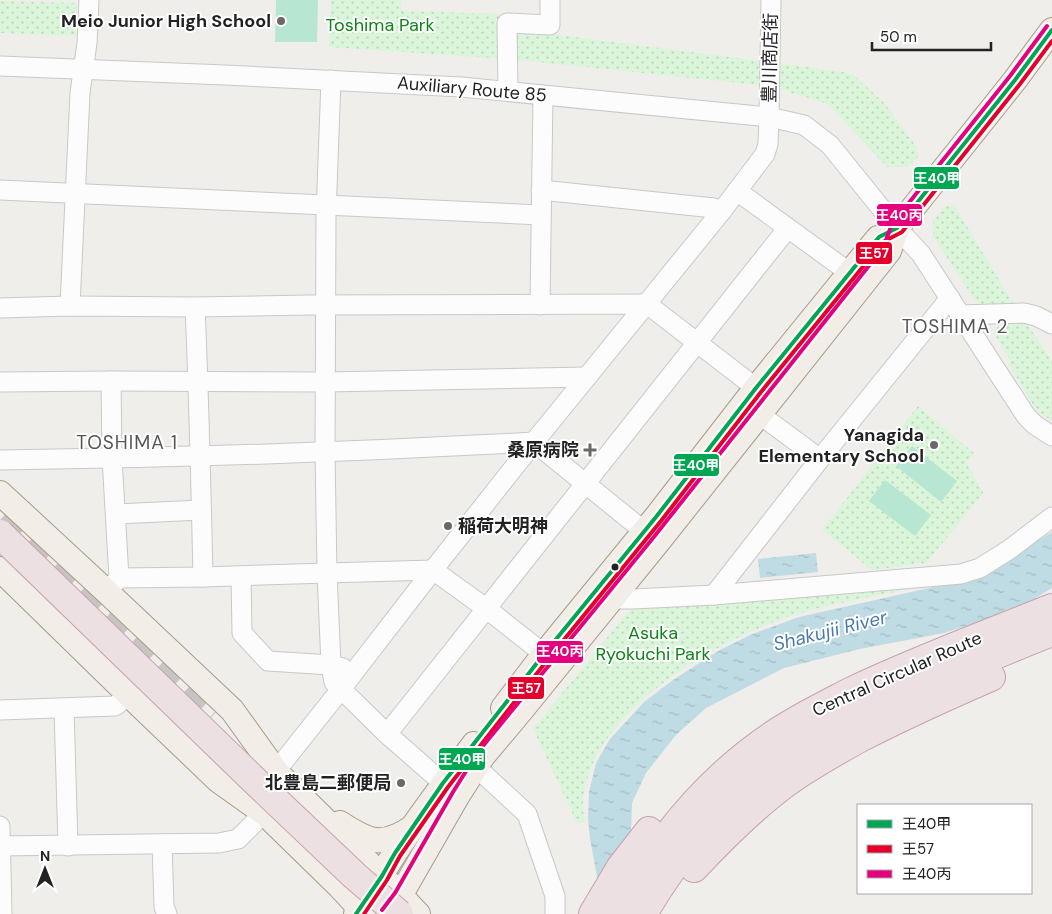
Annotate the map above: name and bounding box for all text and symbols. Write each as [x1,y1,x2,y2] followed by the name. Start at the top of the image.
[61,9,271,33] place label: Meio Junior High School
[325,13,435,37] park label: Toshima Park
[757,13,783,103] street label: 豊川商店街
[275,15,287,27] marker: Meio Junior High School
[872,20,991,52] scale bar
[880,27,917,47] text: 50 m
[396,71,548,107] street label: Auxiliary Route 85
[913,166,960,190] line badge: 王40甲
[914,169,960,187] text: 王40甲
[876,203,923,227] line badge: 王40丙
[876,206,922,224] text: 王40丙
[855,241,893,265] line badge: 王57
[859,244,890,262] text: 王57
[902,314,1008,339] district label: TOSHIMA 2
[758,423,924,468] place label: Yanagida Elementary School
[76,430,178,455] district label: TOSHIMA 1
[507,438,579,462] place label: 桑原病院
[928,439,940,451] marker: Yanagida Elementary School
[583,443,597,457] marker: 桑原病院
[673,453,720,477] line badge: 王40甲
[673,456,719,474] text: 王40甲
[458,514,548,538] place label: 稲荷大明神
[442,520,454,532] marker: 稲荷大明神
[610,562,620,572] unlabelled marker
[771,604,890,657] water label: Shakujii River
[595,621,711,666] park label: Asuka Ryokuchi Park
[808,626,986,722] street label: Central Circular Route
[536,640,584,664] line badge: 王40丙
[537,642,583,660] text: 王40丙
[507,676,545,700] line badge: 王57
[511,679,542,697] text: 王57
[438,747,486,771] line badge: 王40甲
[439,750,485,768] text: 王40甲
[265,771,391,795] place label: 北豊島二郵便局
[395,777,407,789] marker: 北豊島二郵便局
[857,804,1032,894] legend
[902,814,951,834] text: 王40甲
[902,839,934,859] text: 王57
[20,844,70,894] north arrow
[40,847,50,865] text: N
[902,864,951,884] text: 王40丙

